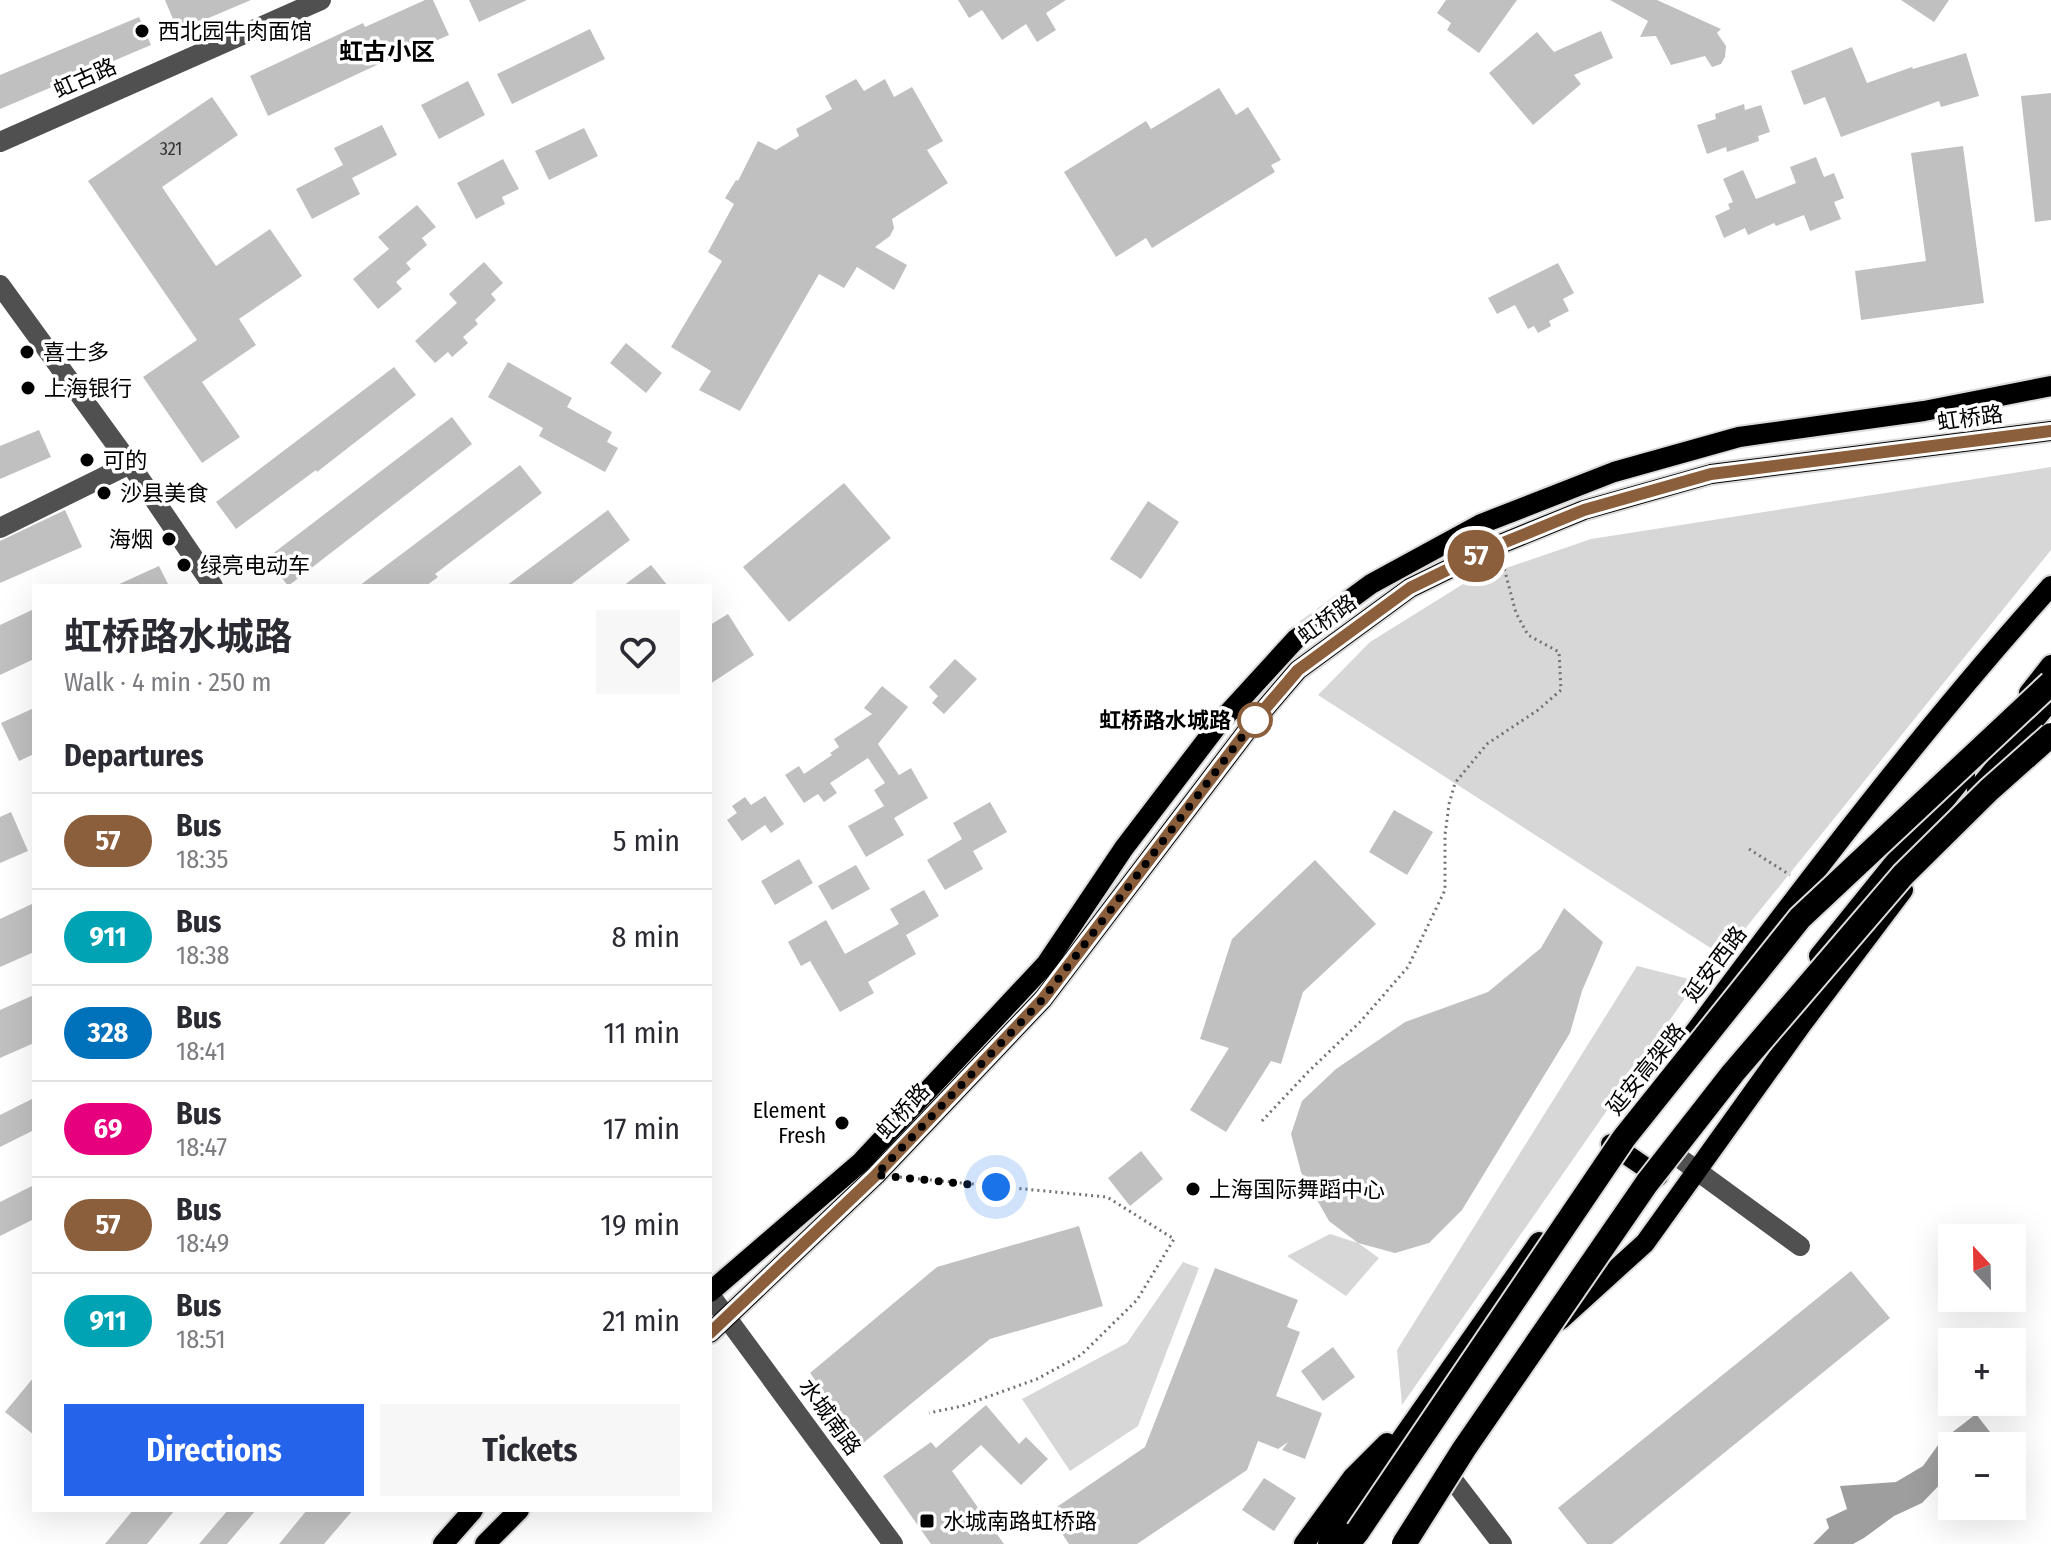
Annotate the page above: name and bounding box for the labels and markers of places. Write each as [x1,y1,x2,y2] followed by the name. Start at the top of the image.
[158,18,312,45] place label: 西北园牛肉面馆
[133,22,151,40] marker: 西北园牛肉面馆
[43,339,109,366] place label: 喜士多
[18,343,36,361] marker: 喜士多
[44,375,132,402] place label: 上海银行
[19,379,37,397] marker: 上海银行
[103,447,147,474] place label: 可的
[78,451,96,469] marker: 可的
[120,480,208,507] place label: 沙县美食
[95,484,113,502] marker: 沙县美食
[109,526,153,553] place label: 海烟
[160,530,178,548] marker: 海烟
[200,552,310,579] place label: 绿亮电动车
[175,556,193,574] marker: 绿亮电动车
[1238,703,1272,737] marker: 虹桥路水城路
[1099,707,1231,734] place label: 虹桥路水城路
[753,1097,827,1149] place label: Element Fresh
[833,1114,851,1132] marker: Element Fresh
[1209,1176,1385,1203] place label: 上海国际舞蹈中心
[1184,1180,1202,1198] marker: 上海国际舞蹈中心
[943,1508,1097,1535] place label: 水城南路虹桥路
[918,1512,936,1530] marker: 水城南路虹桥路

